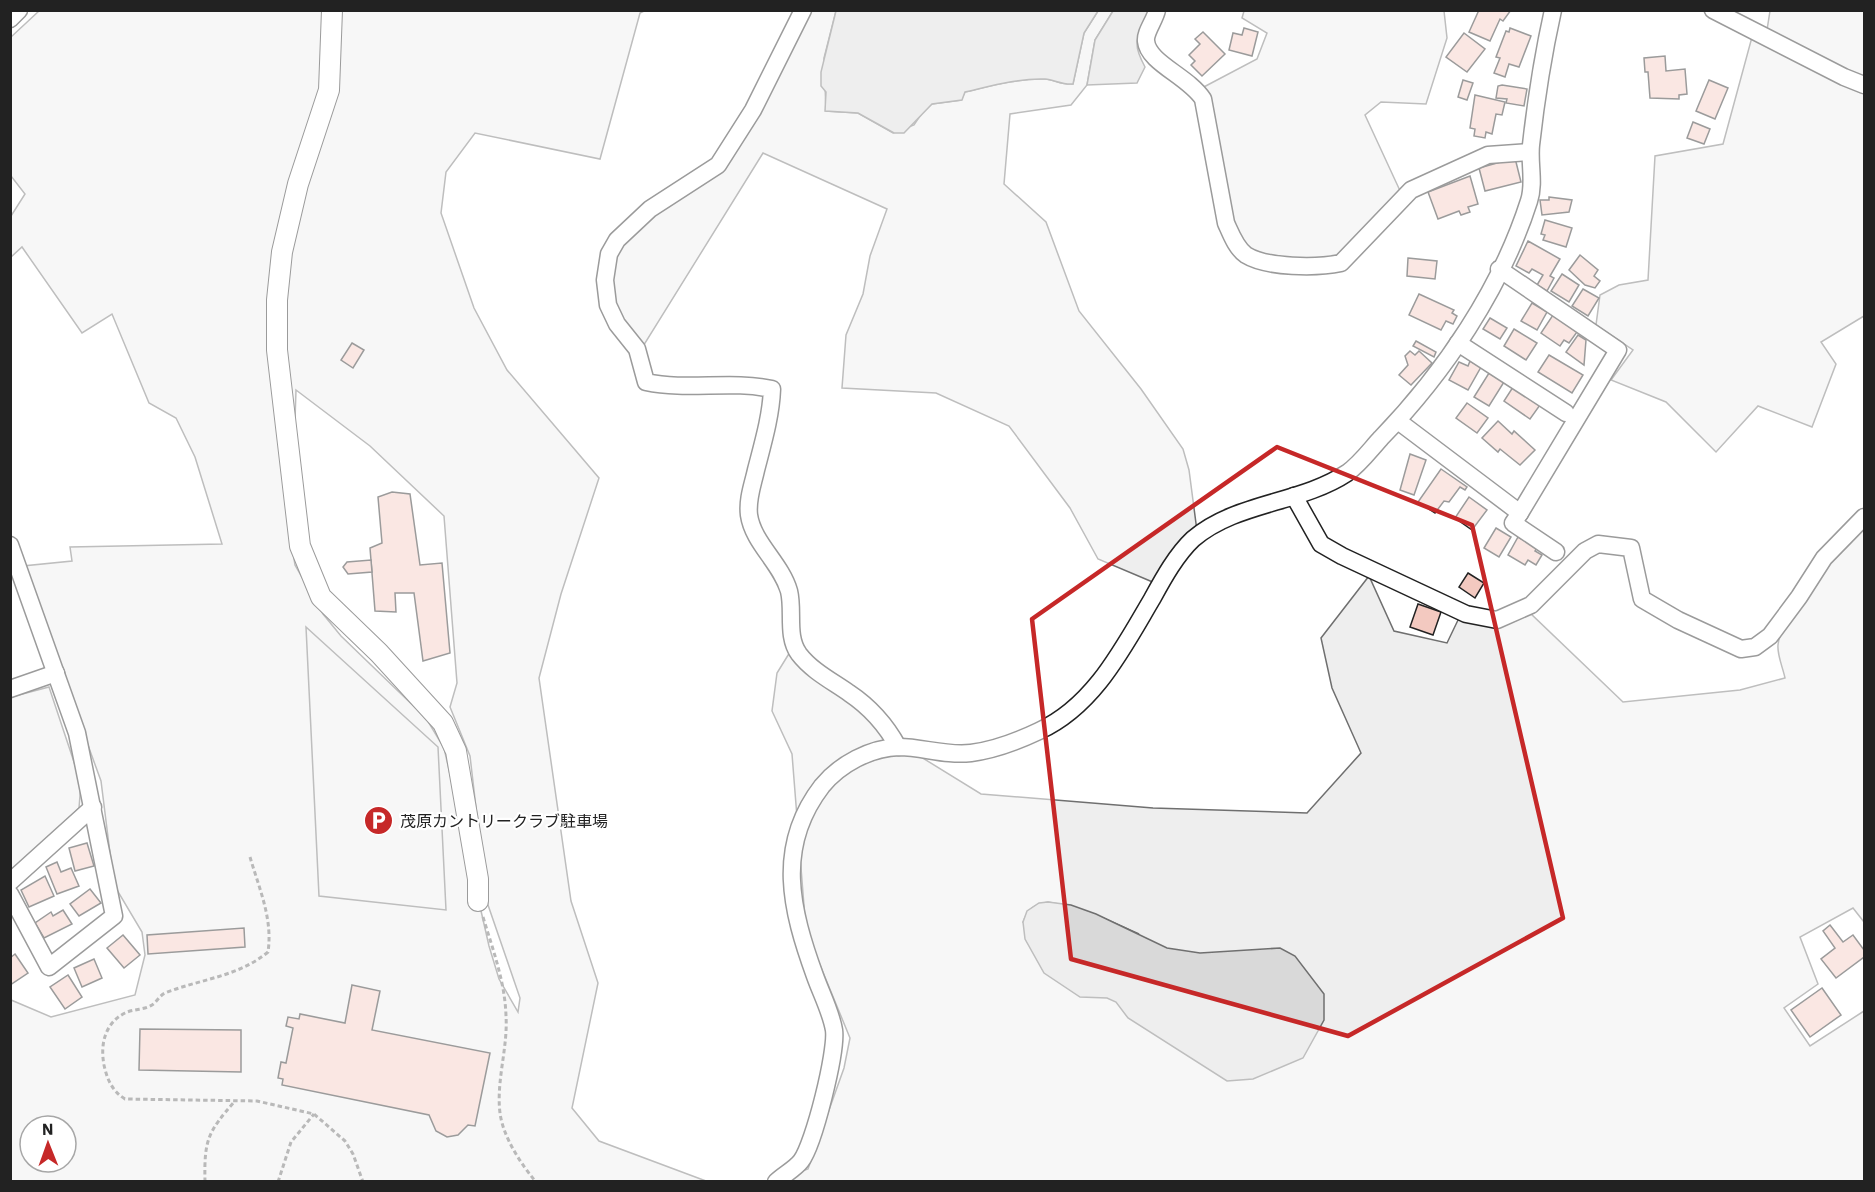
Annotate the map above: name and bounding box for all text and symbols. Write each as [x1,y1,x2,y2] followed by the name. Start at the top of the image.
[363,805,395,837] parking icon: 茂原カントリークラブ駐車場
[400,811,608,831] place label: 茂原カントリークラブ駐車場
[18,1114,78,1174] north arrow
[42,1119,54,1139] text: N

